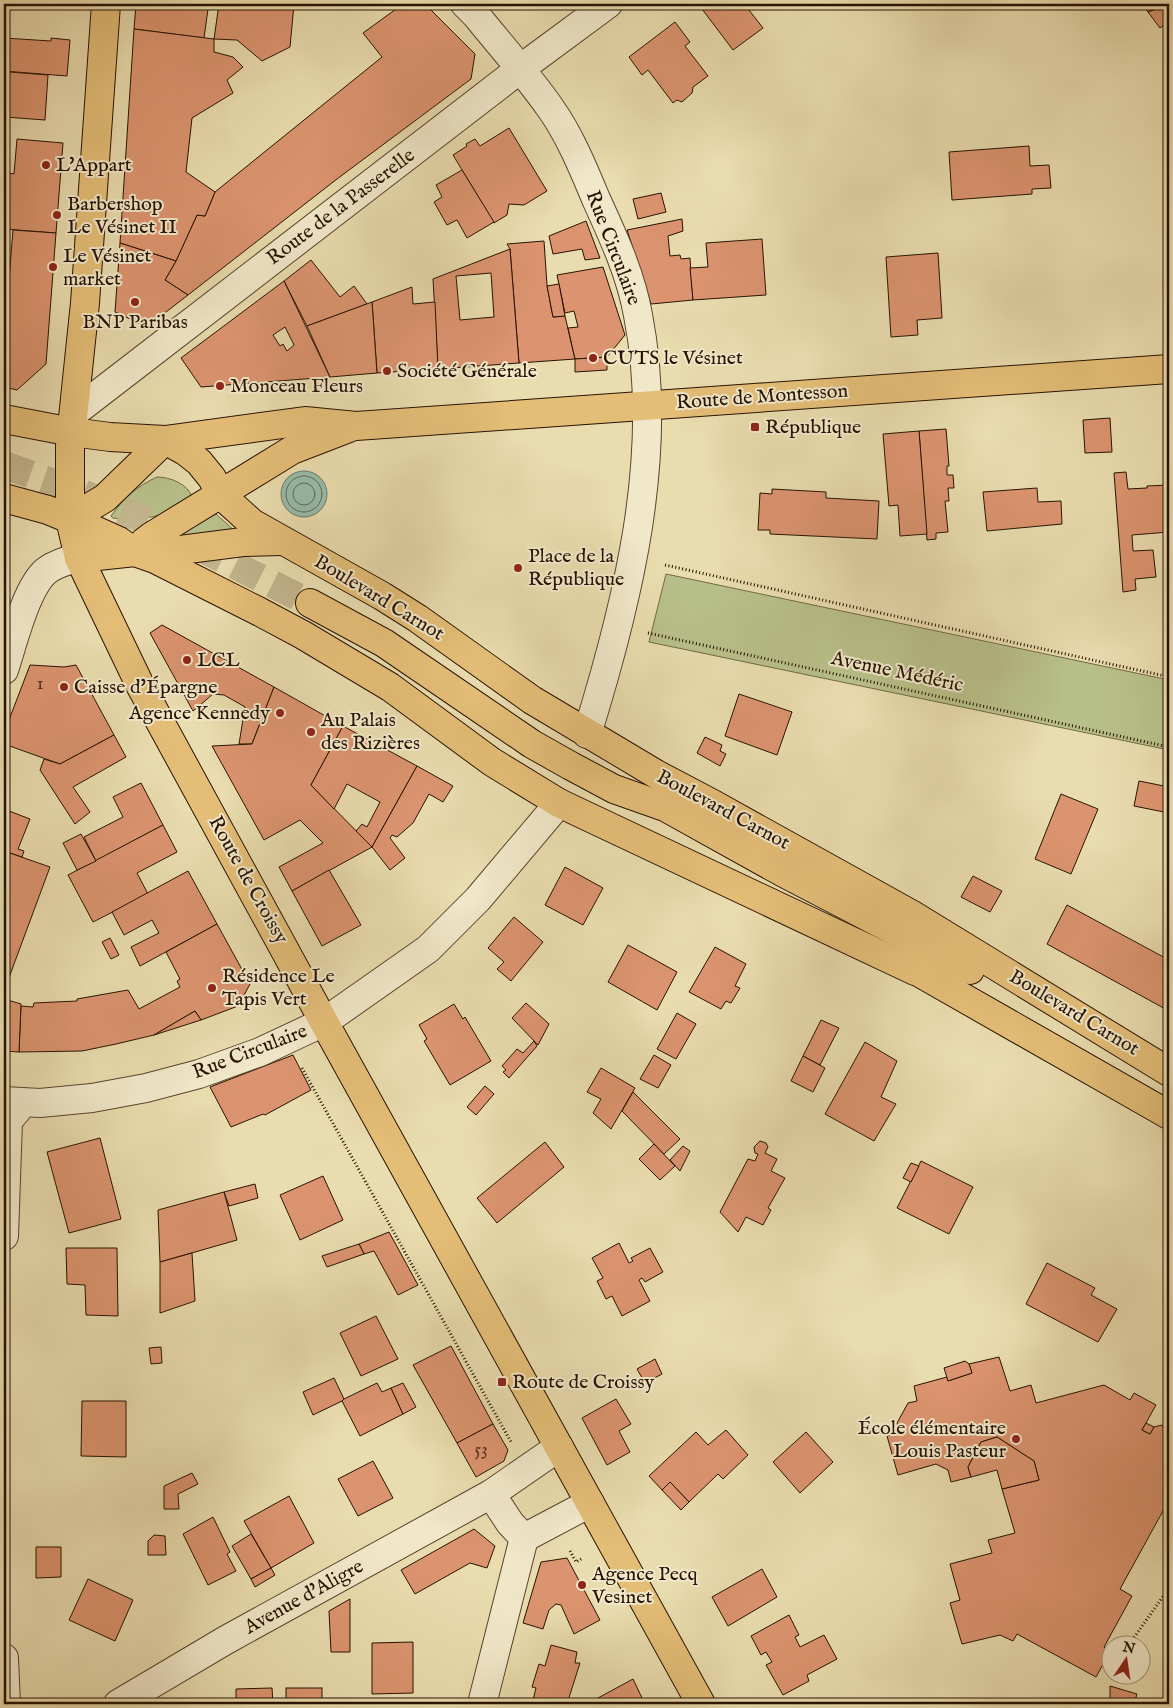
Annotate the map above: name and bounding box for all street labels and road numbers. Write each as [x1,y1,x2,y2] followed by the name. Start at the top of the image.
[262,143,420,271] street label: Route de la Passerelle
[580,187,646,309] street label: Rue Circulaire
[675,379,849,415] street label: Route de Montesson
[309,549,449,647] street label: Boulevard Carnot
[828,646,965,698] street label: Avenue Médéric
[652,764,794,856] street label: Boulevard Carnot
[203,812,294,948] street label: Route de Croissy
[1004,964,1144,1062] street label: Boulevard Carnot
[189,1019,311,1085] street label: Rue Circulaire
[239,1554,368,1641] street label: Avenue d'Aligre

